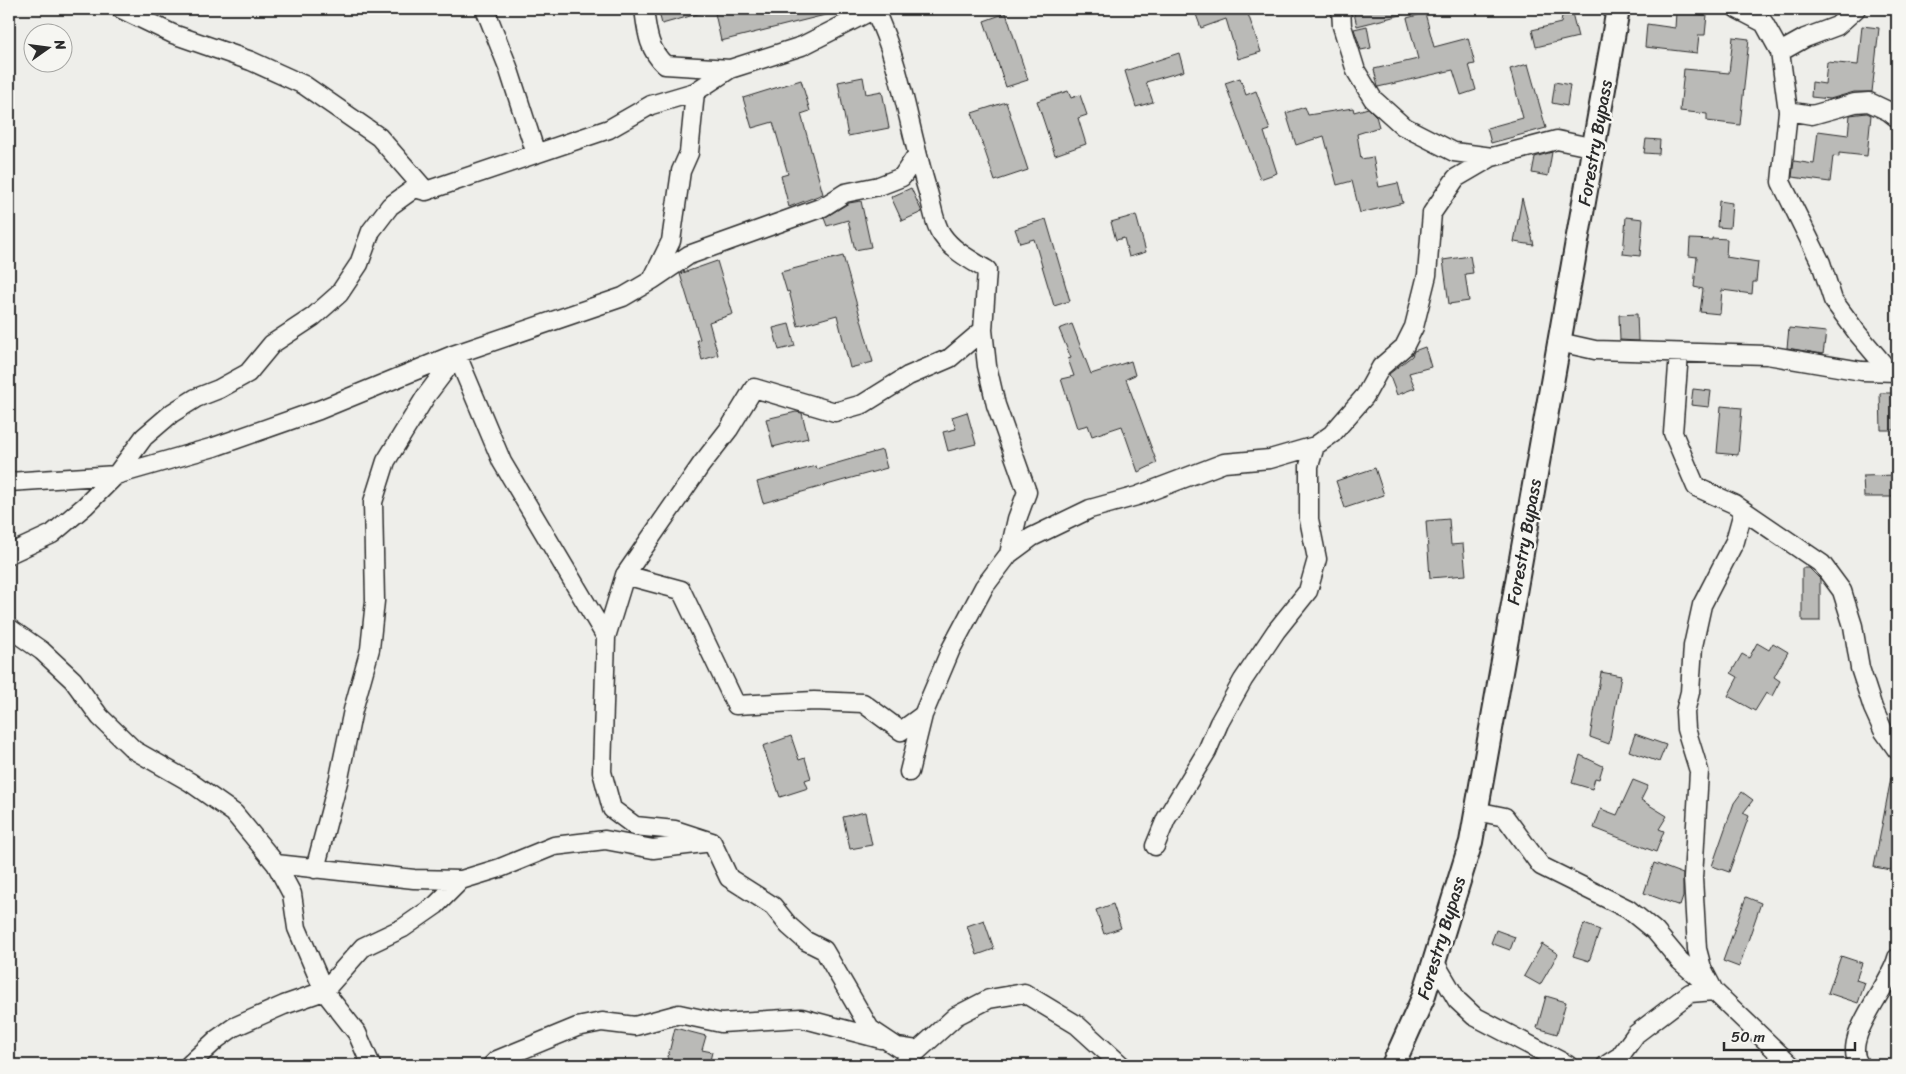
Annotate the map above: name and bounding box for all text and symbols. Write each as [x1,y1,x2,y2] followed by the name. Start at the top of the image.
[22,22,72,72] north arrow
[47,36,74,53] text: N
[1568,77,1622,208] street label: Forestry Bypass
[1497,476,1551,607] street label: Forestry Bypass
[1407,872,1475,1004] street label: Forestry Bypass
[1724,1019,1855,1051] scale bar
[1731,1024,1766,1050] text: 50 m

